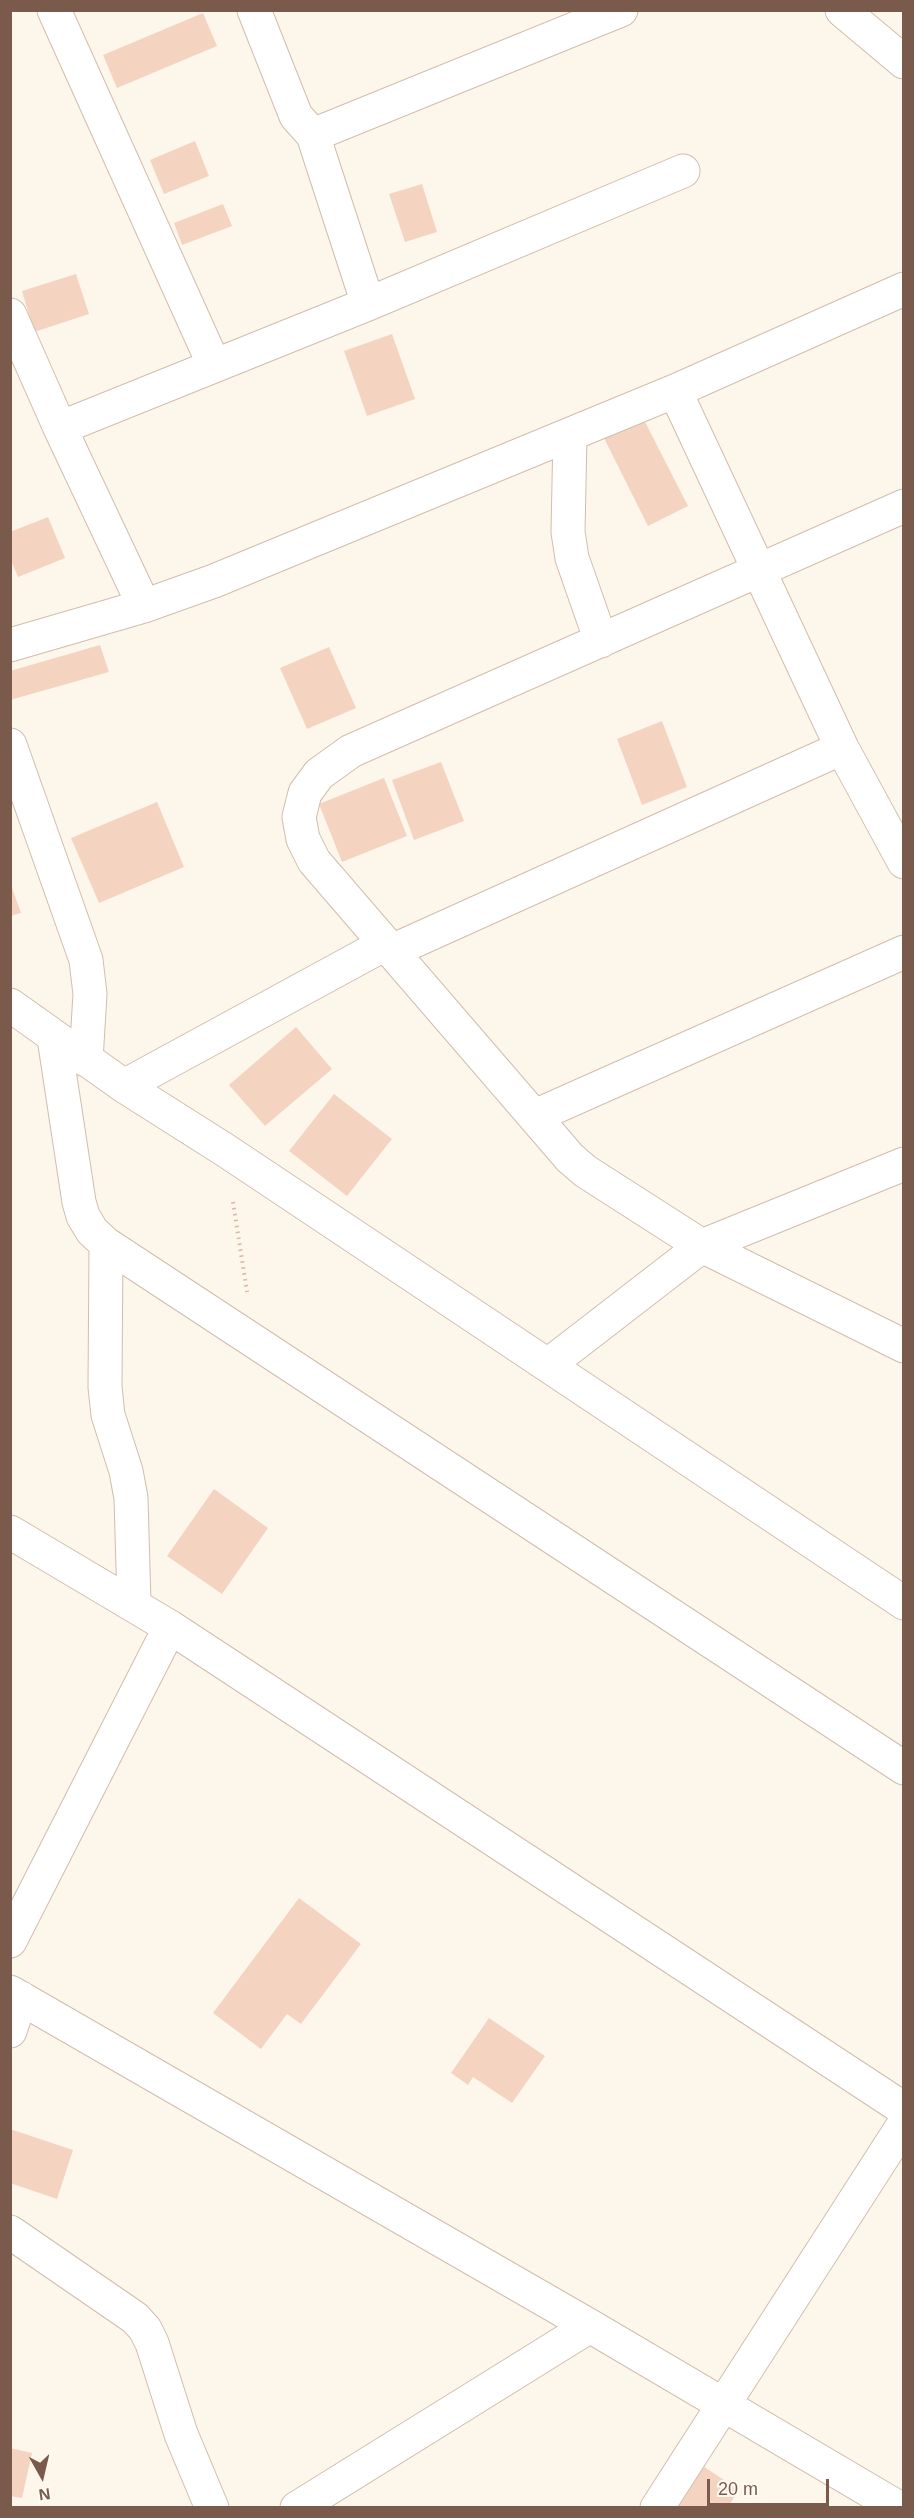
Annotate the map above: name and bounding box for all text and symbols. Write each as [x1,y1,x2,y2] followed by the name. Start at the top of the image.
[12,2446,72,2506] north arrow
[710,2467,832,2505] scale bar
[718,2479,758,2499] text: 20 m
[38,2485,51,2504] text: N

